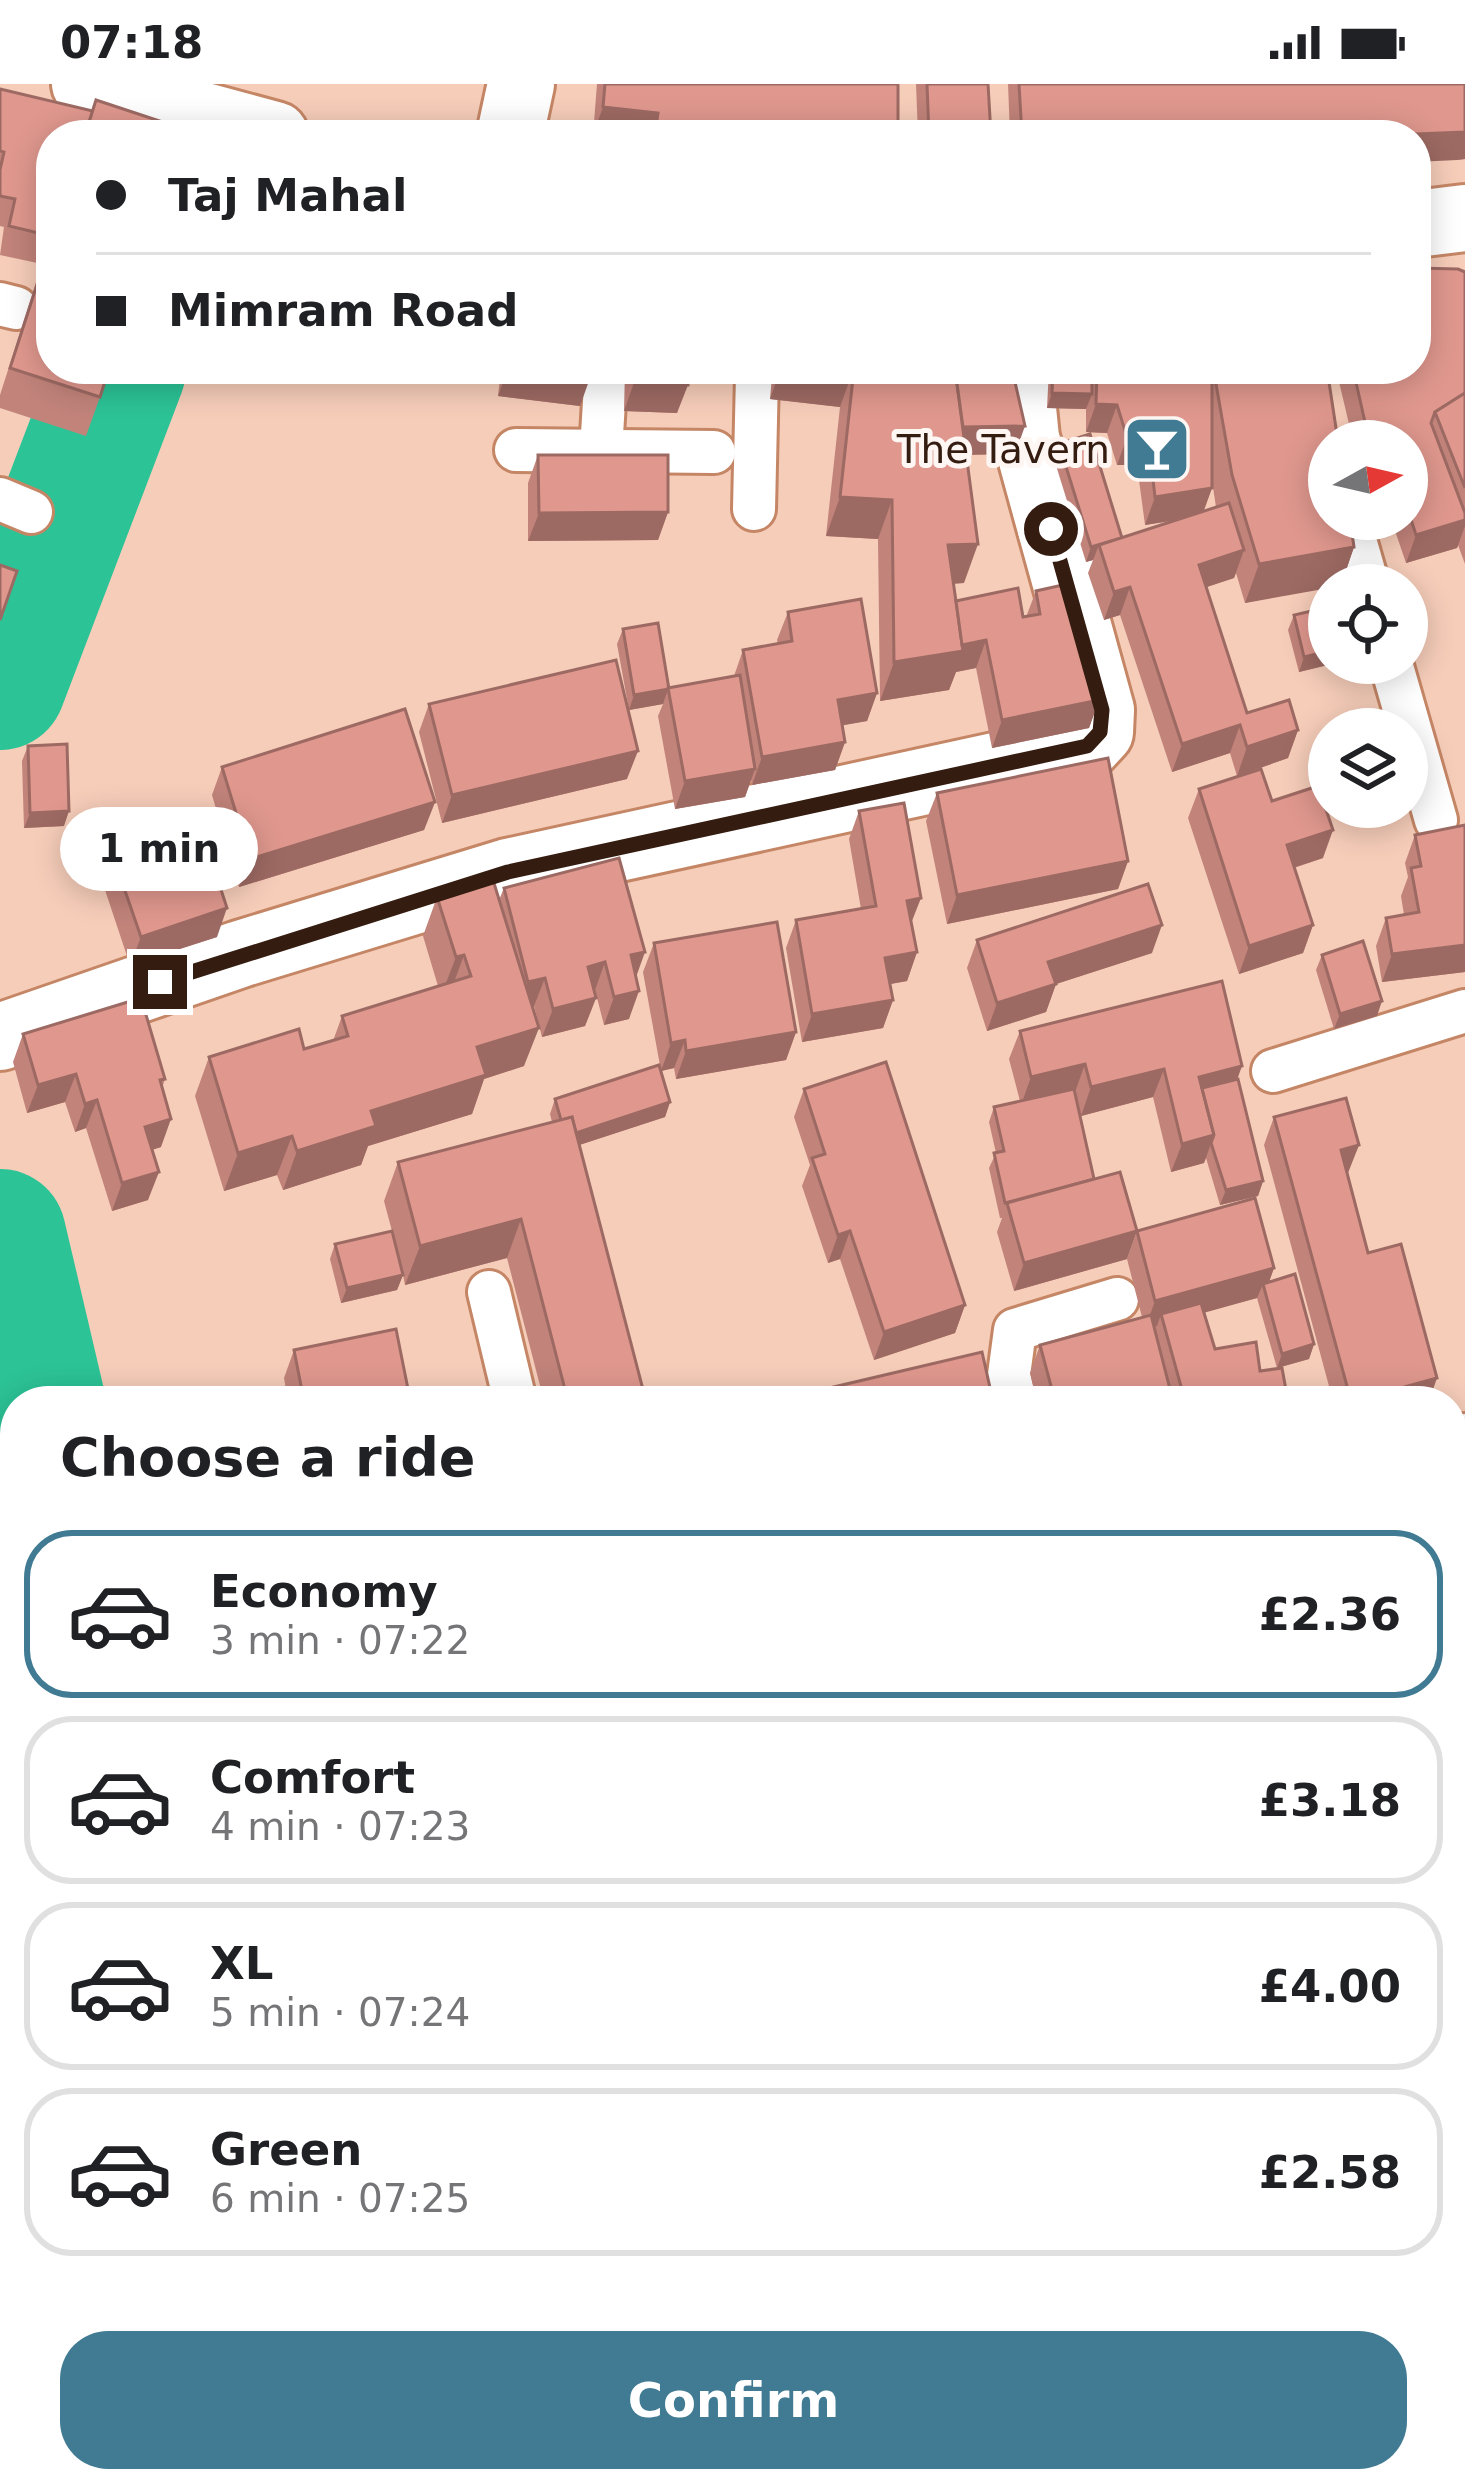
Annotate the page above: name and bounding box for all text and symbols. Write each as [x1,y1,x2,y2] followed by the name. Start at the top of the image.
[60,16,203,69] text: 07:18
[168,169,407,222] text: Taj Mahal
[168,284,518,337] text: Mimram Road
[1122,414,1192,484] bar icon: The Tavern
[1308,420,1428,540] north arrow
[1308,420,1428,828] map controls
[896,427,1110,472] place label: The Tavern
[1024,502,1078,556] route start
[1308,564,1428,684] button: locate
[1308,708,1428,828] button: layers
[61,808,259,892] callout: 1 min
[98,826,220,871] text: 1 min
[133,955,187,1009] route end
[60,1426,476,1489] text: Choose a ride
[66,1560,174,1668] icon: car
[210,1565,438,1618] text: Economy
[1259,1588,1401,1641] text: £2.36
[210,1618,470,1663] text: 3 min · 07:22
[66,1746,174,1854] icon: car
[210,1751,415,1804] text: Comfort
[1259,1774,1401,1827] text: £3.18
[210,1804,470,1849] text: 4 min · 07:23
[66,1932,174,2040] icon: car
[210,1937,273,1990] text: XL
[1259,1960,1401,2013] text: £4.00
[210,1990,470,2035] text: 5 min · 07:24
[66,2118,174,2226] icon: car
[210,2123,362,2176] text: Green
[1259,2146,1401,2199] text: £2.58
[210,2176,470,2221] text: 6 min · 07:25
[60,2331,1407,2469] button: Confirm

